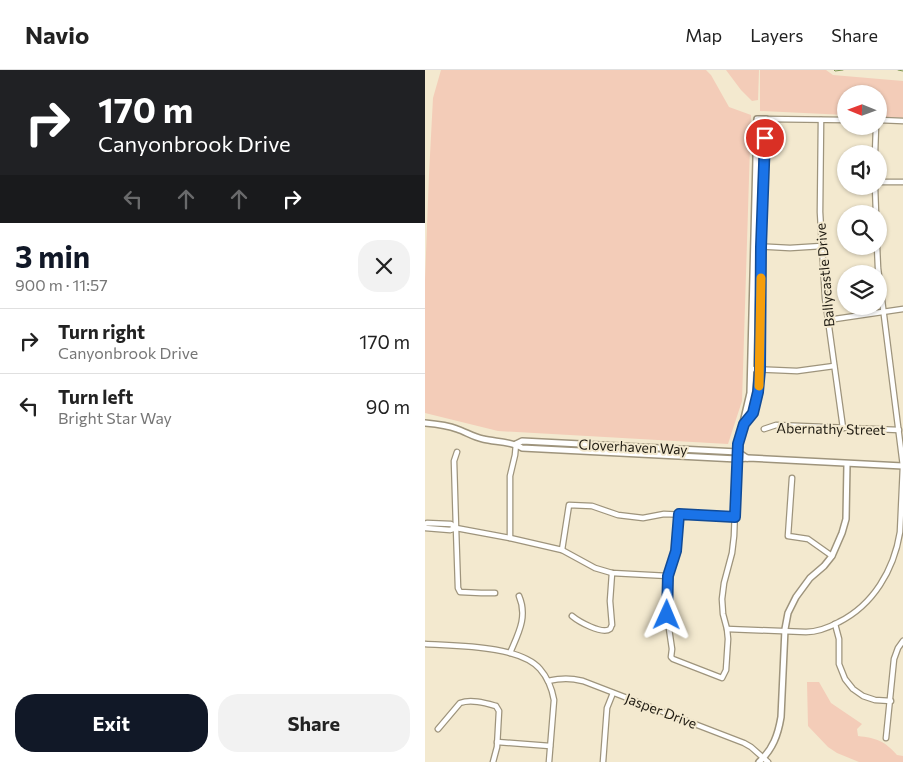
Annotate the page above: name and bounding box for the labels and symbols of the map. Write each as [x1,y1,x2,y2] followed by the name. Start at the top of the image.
[837,85,887,135] north arrow
[744,117,786,159] pin
[811,222,838,328] street label: Ballycastle Drive
[776,419,886,438] street label: Abernathy Street
[578,435,688,458] street label: Cloverhaven Way
[640,588,692,640] position arrow
[623,689,699,732] street label: Jasper Drive

